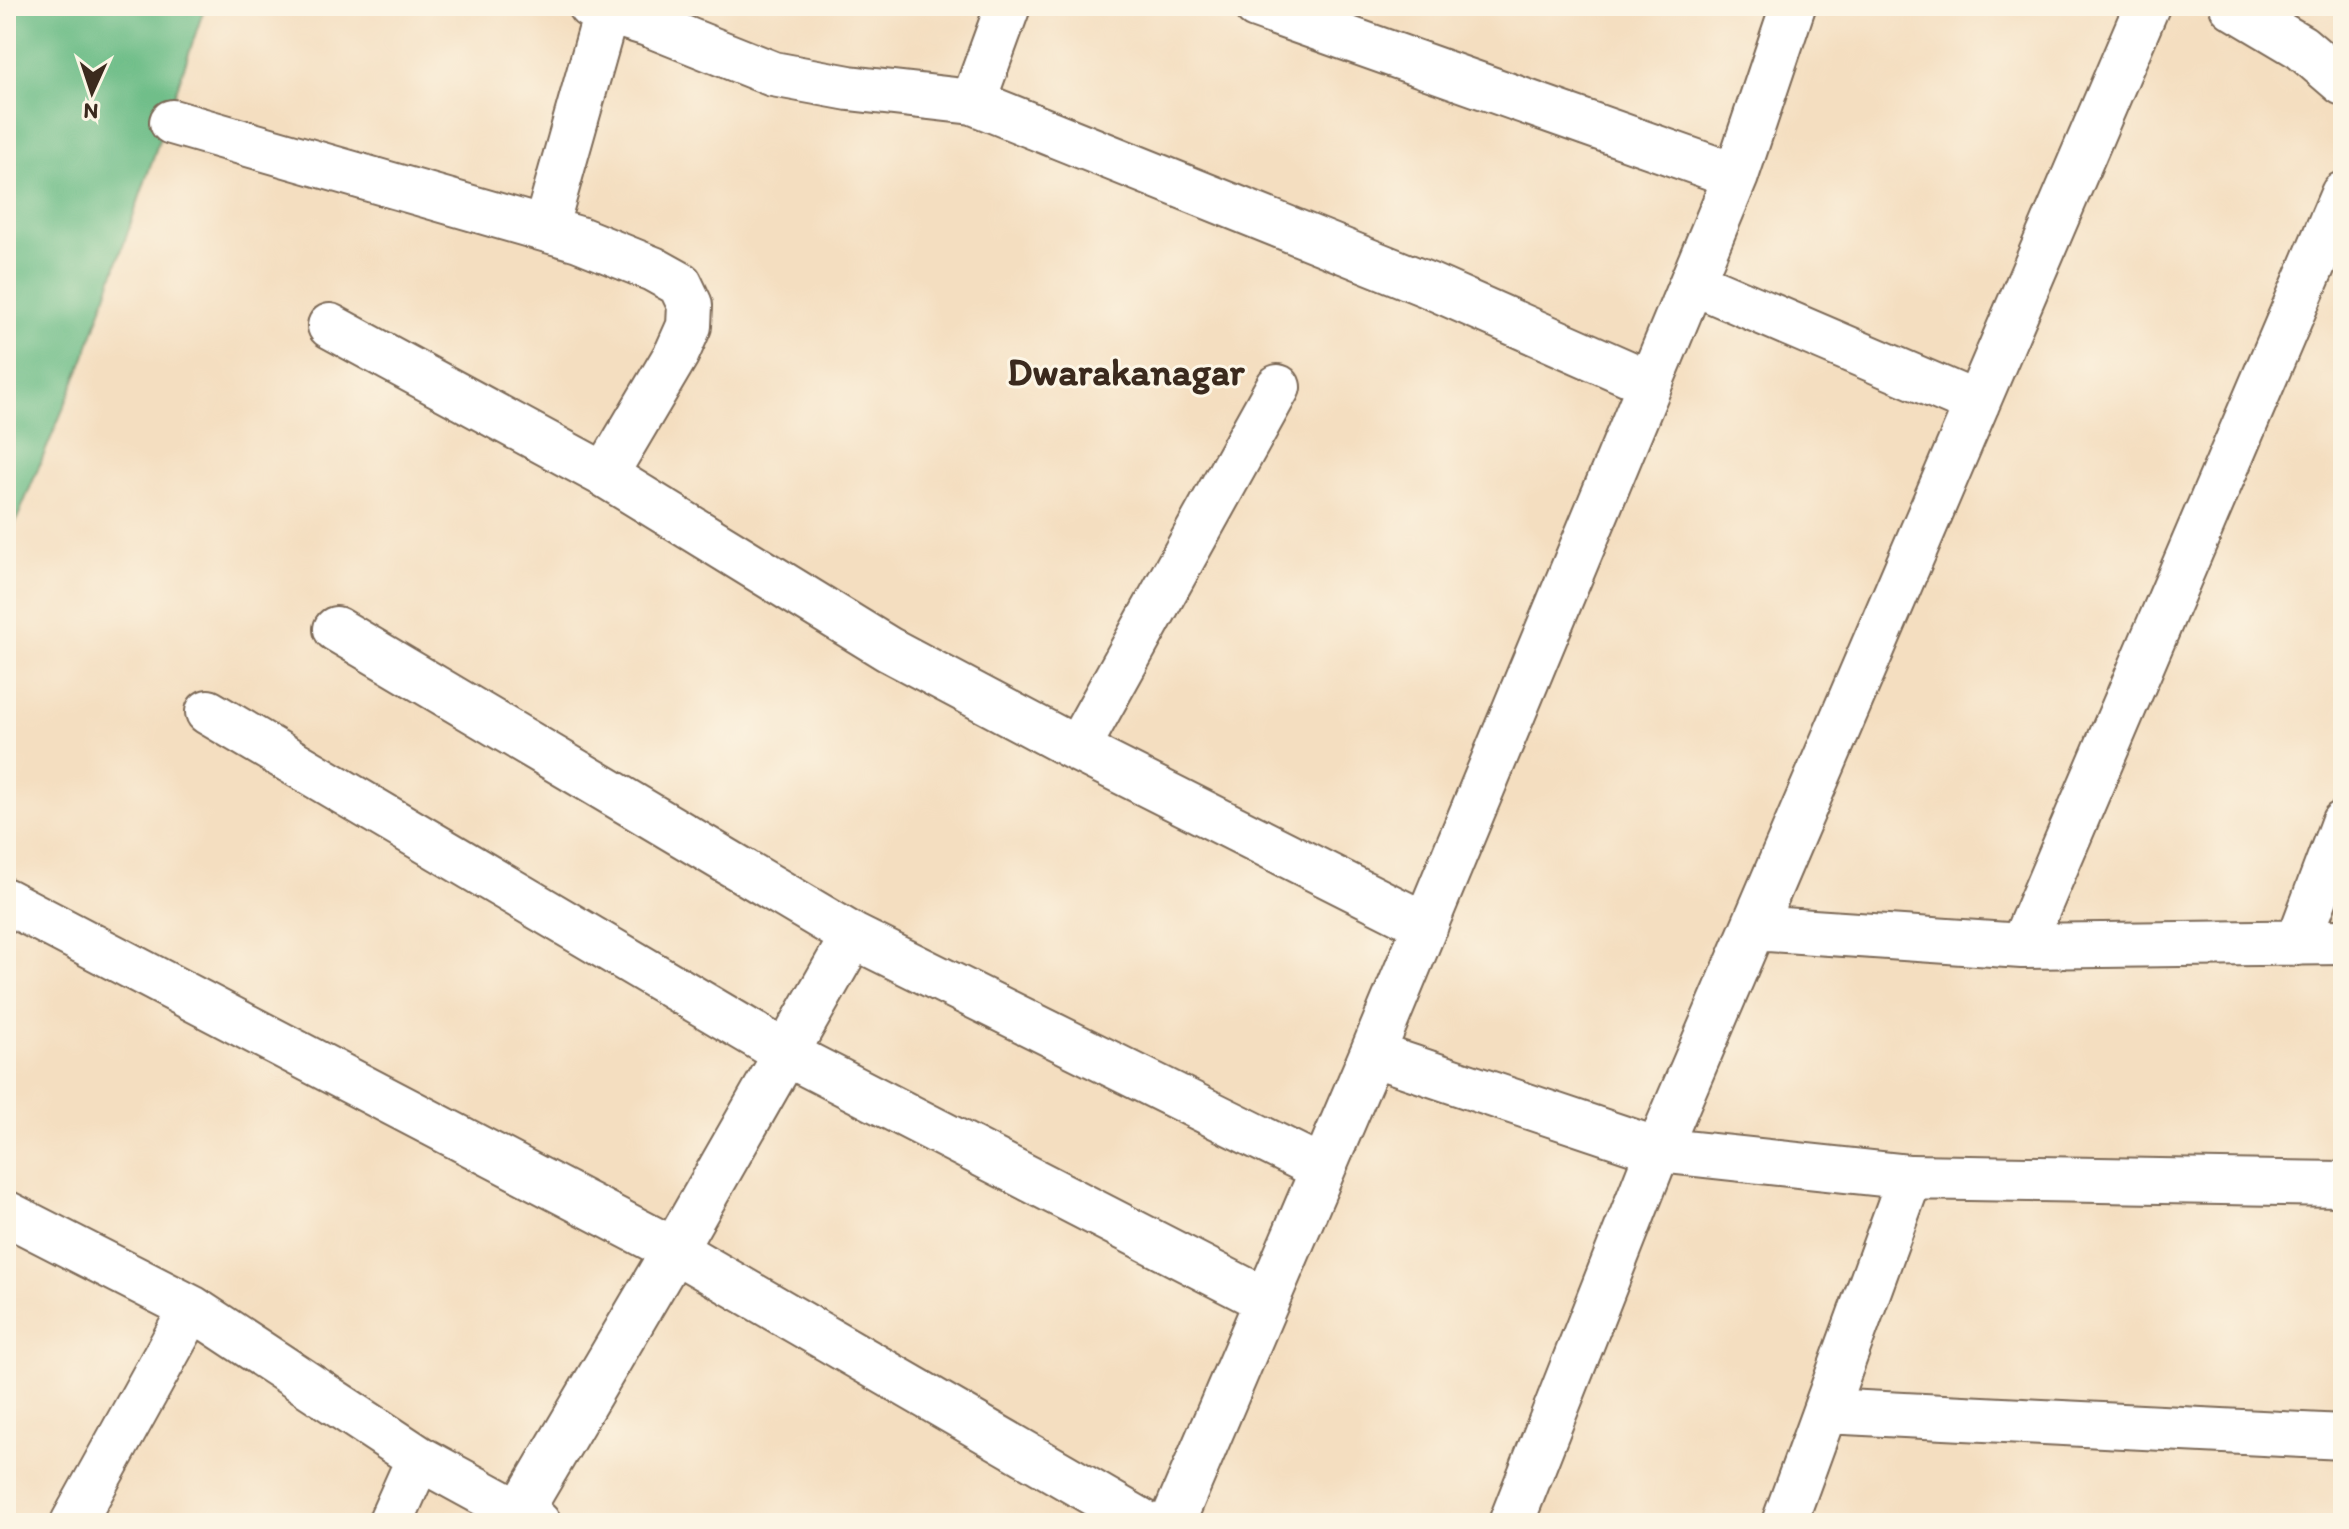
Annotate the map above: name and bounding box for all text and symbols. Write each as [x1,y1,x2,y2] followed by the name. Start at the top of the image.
[52,52,132,132] north arrow
[83,98,99,125] text: N
[1007,349,1246,395] district label: Dwarakanagar

